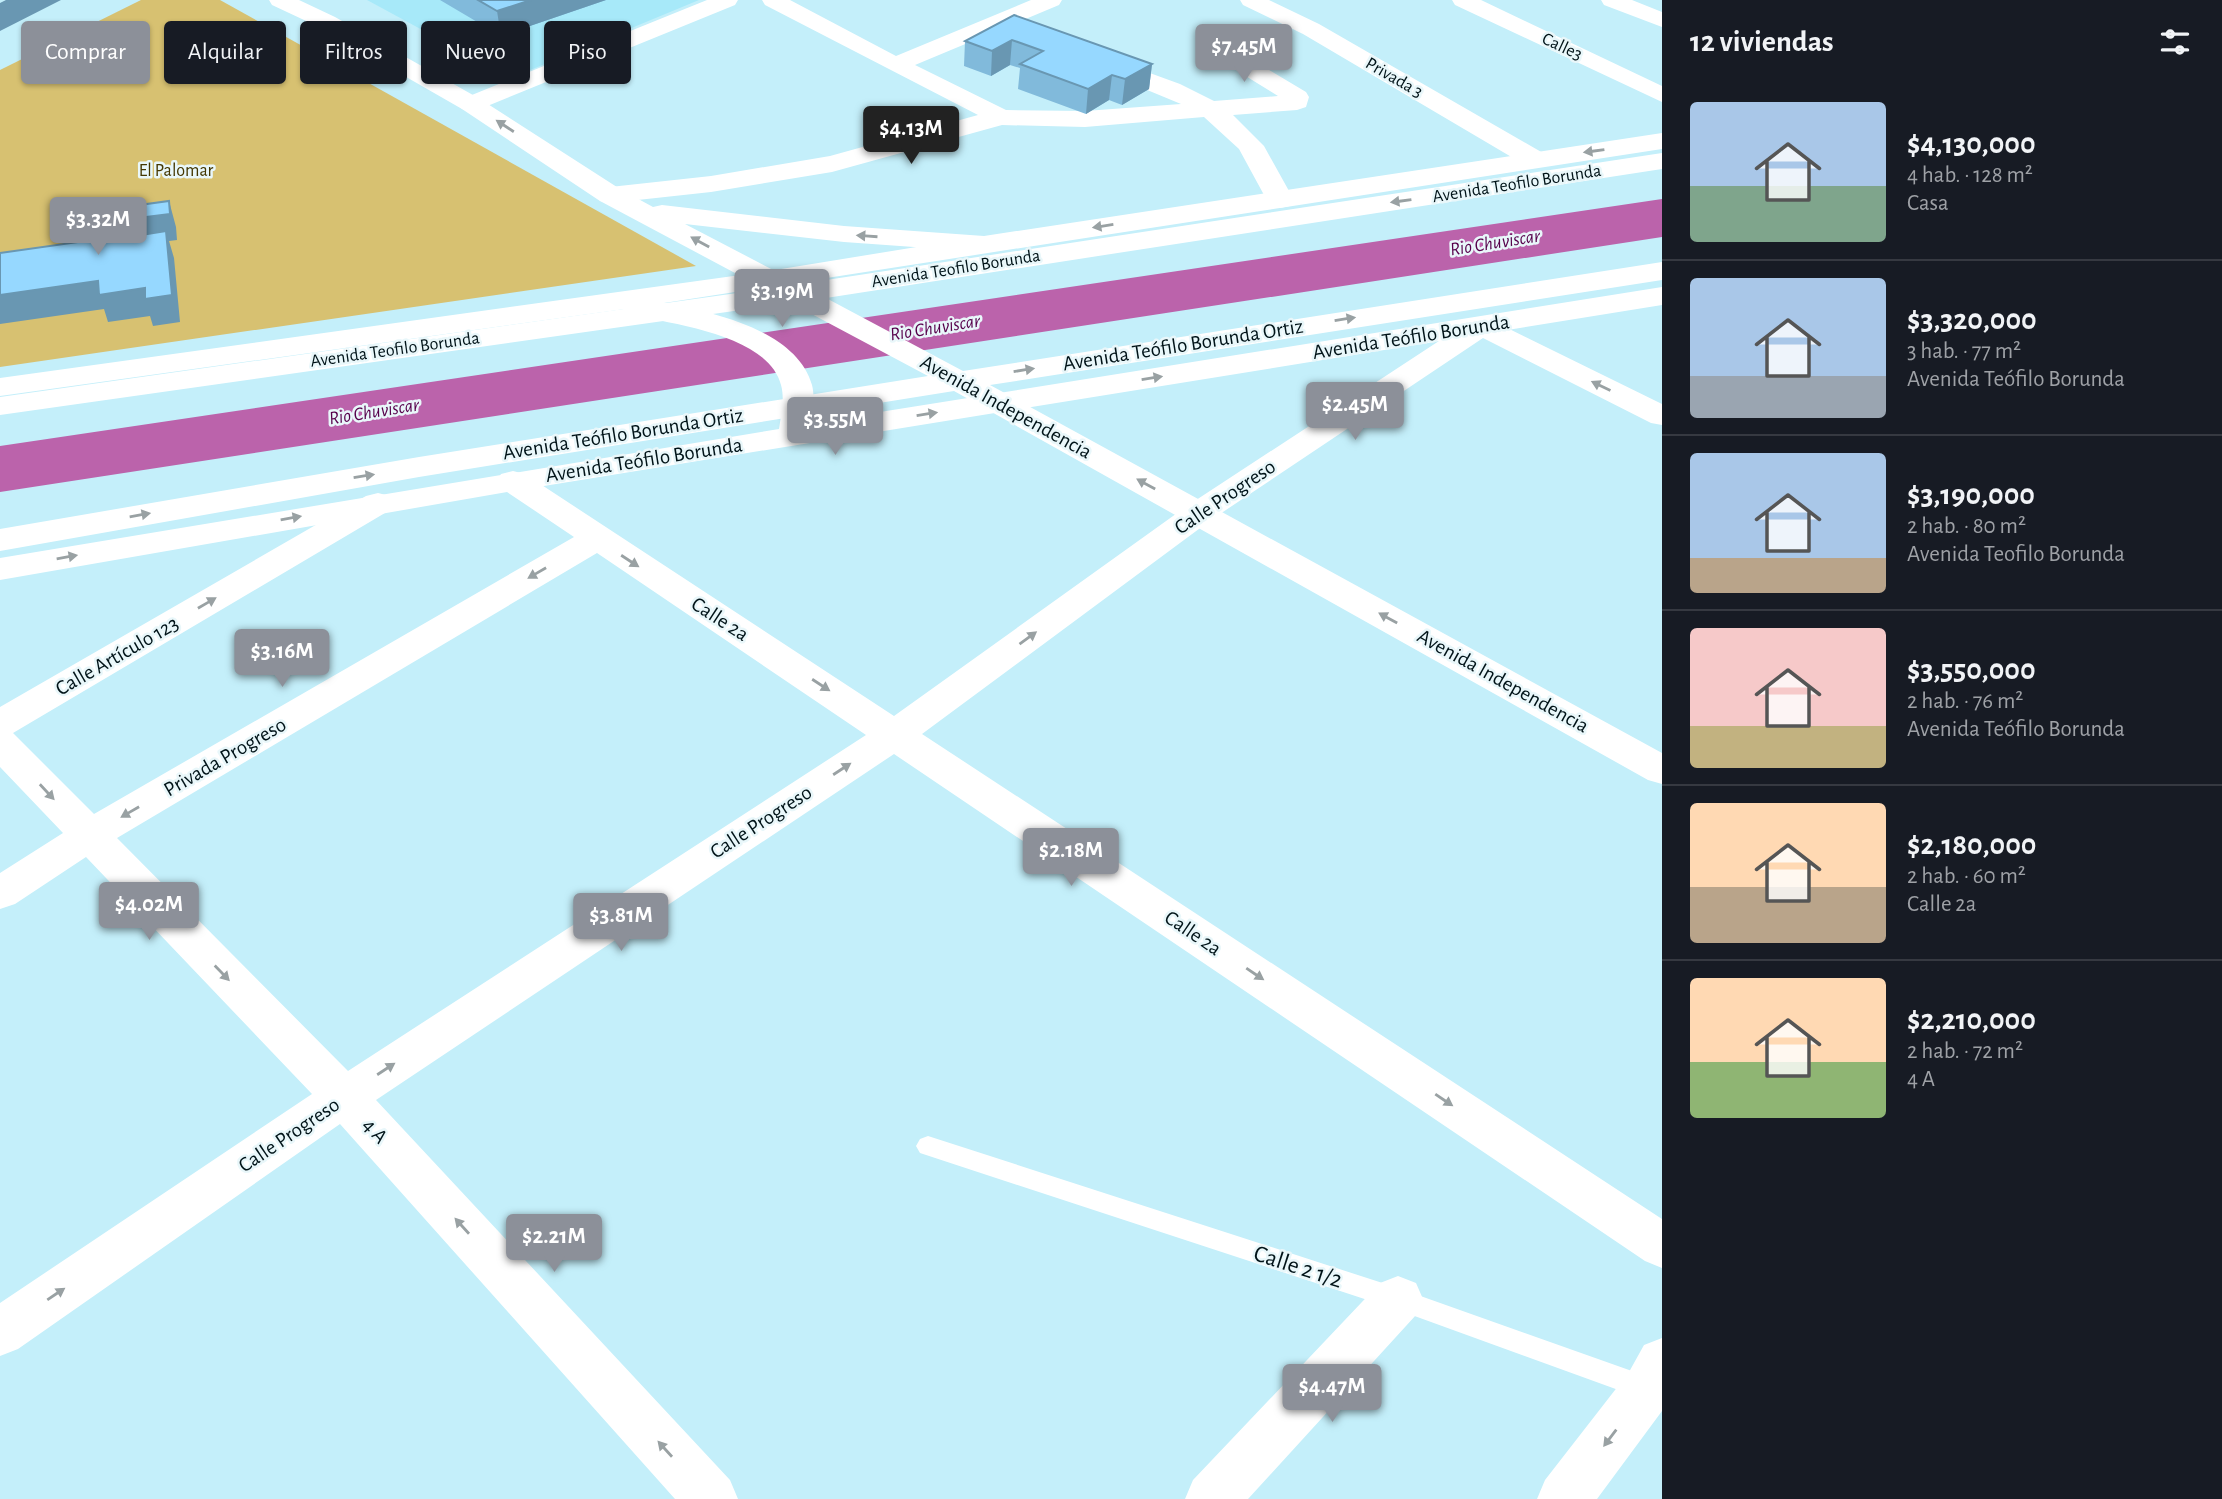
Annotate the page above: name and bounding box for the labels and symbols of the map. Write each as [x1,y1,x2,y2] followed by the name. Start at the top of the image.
[1187,24,1301,84] pin: $7.45M
[1539,30,1585,64] street label: Calle3
[1362,54,1426,102] street label: Privada 3
[854,106,968,166] pin: $4.13M
[496,119,514,133] one-way arrow
[1583,145,1605,156] one-way arrow
[139,162,214,180] park label: El Palomar
[1431,162,1603,206] street label: Avenida Teofilo Borunda
[1390,196,1412,207] one-way arrow
[41,198,155,257] pin: $3.32M
[1092,221,1114,232] one-way arrow
[1449,226,1542,259] water label: Rio Chuviscar
[856,230,878,241] one-way arrow
[691,236,710,248] one-way arrow
[870,247,1042,291] street label: Avenida Teofilo Borunda
[725,270,839,329] pin: $3.19M
[889,311,982,344] water label: Rio Chuviscar
[1311,311,1511,363] street label: Avenida Teófilo Borunda
[1334,313,1356,324] one-way arrow
[1061,316,1305,374] street label: Avenida Teófilo Borunda Ortiz
[309,329,481,371] street label: Avenida Teofilo Borunda
[917,351,1095,463] street label: Avenida Independencia
[1013,364,1035,375] one-way arrow
[1141,372,1163,383] one-way arrow
[1591,380,1611,391] one-way arrow
[1298,382,1412,442] pin: $2.45M
[328,395,421,428] water label: Rio Chuviscar
[778,398,892,457] pin: $3.55M
[501,403,745,465] street label: Avenida Teófilo Borunda Ortiz
[916,408,938,419] one-way arrow
[544,432,744,488] street label: Avenida Teófilo Borunda
[1171,456,1279,538] street label: Calle Progreso
[353,470,375,481] one-way arrow
[1136,478,1156,490] one-way arrow
[129,510,151,521] one-way arrow
[281,513,303,524] one-way arrow
[56,551,78,562] one-way arrow
[620,554,640,567] one-way arrow
[528,567,547,579] one-way arrow
[688,593,753,645] street label: Calle 2a
[198,597,217,609] one-way arrow
[52,612,182,700] street label: Calle Artículo 123
[1378,612,1398,624] one-way arrow
[1414,625,1592,737] street label: Avenida Independencia
[225,630,339,689] pin: $3.16M
[1019,631,1037,645] one-way arrow
[811,678,831,691] one-way arrow
[160,714,290,800] street label: Privada Progreso
[833,762,851,776] one-way arrow
[706,781,816,863] street label: Calle Progreso
[39,783,55,801] one-way arrow
[120,806,139,818] one-way arrow
[1014,828,1128,888] pin: $2.18M
[92,883,206,942] pin: $4.02M
[564,894,678,953] pin: $3.81M
[1161,907,1225,960] street label: Calle 2a
[214,964,230,981] one-way arrow
[1246,967,1264,981] one-way arrow
[376,1063,396,1076] one-way arrow
[235,1094,343,1176] street label: Calle Progreso
[1434,1094,1454,1107] one-way arrow
[359,1114,391,1148] street label: 4 A
[497,1214,611,1274] pin: $2.21M
[454,1217,470,1235] one-way arrow
[1251,1241,1345,1293] street label: Calle 2 1/2
[47,1287,65,1301] one-way arrow
[1275,1364,1389,1424] pin: $4.47M
[1603,1429,1617,1448] one-way arrow
[657,1440,673,1458] one-way arrow

